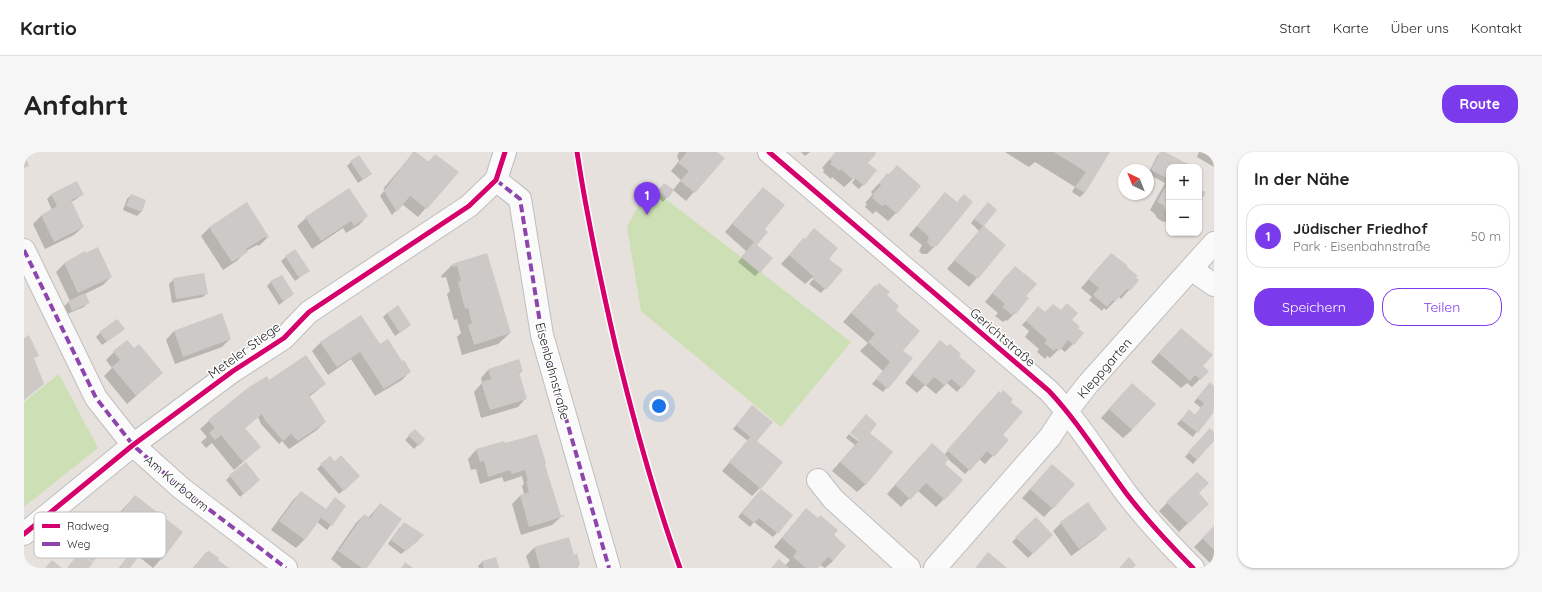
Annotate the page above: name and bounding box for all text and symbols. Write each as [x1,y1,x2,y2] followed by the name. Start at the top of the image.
[20,16,77,40] text: Kartio
[1279,19,1311,37] text: Start
[1333,19,1369,37] text: Karte
[1391,19,1449,37] text: Über uns
[1471,19,1522,37] text: Kontakt
[1442,85,1518,123] button: Route
[24,87,128,122] text: Anfahrt
[1118,164,1154,200] north arrow
[1166,164,1202,236] map controls
[1166,164,1202,200] button: +
[1254,168,1350,189] text: In der Nähe
[634,182,660,215] pin: 1
[1166,200,1202,236] button: −
[1293,219,1428,238] text: Jüdischer Friedhof
[1265,228,1271,244] text: 1
[1471,228,1501,244] text: 50 m
[1293,238,1430,254] text: Park · Eisenbahnstraße
[1254,288,1374,326] button: Speichern
[1382,288,1502,326] button: Teilen
[967,304,1039,370] street label: Gerichtstraße
[205,318,283,382] street label: Meteler Stiege
[532,321,574,421] street label: Eisenbahnstraße
[1073,334,1135,402] street label: Kleppgarten
[649,396,669,416] your location
[141,451,213,515] street label: Am Kurbaum
[34,512,166,558] legend
[67,519,109,533] text: Radweg
[67,537,91,551] text: Weg

